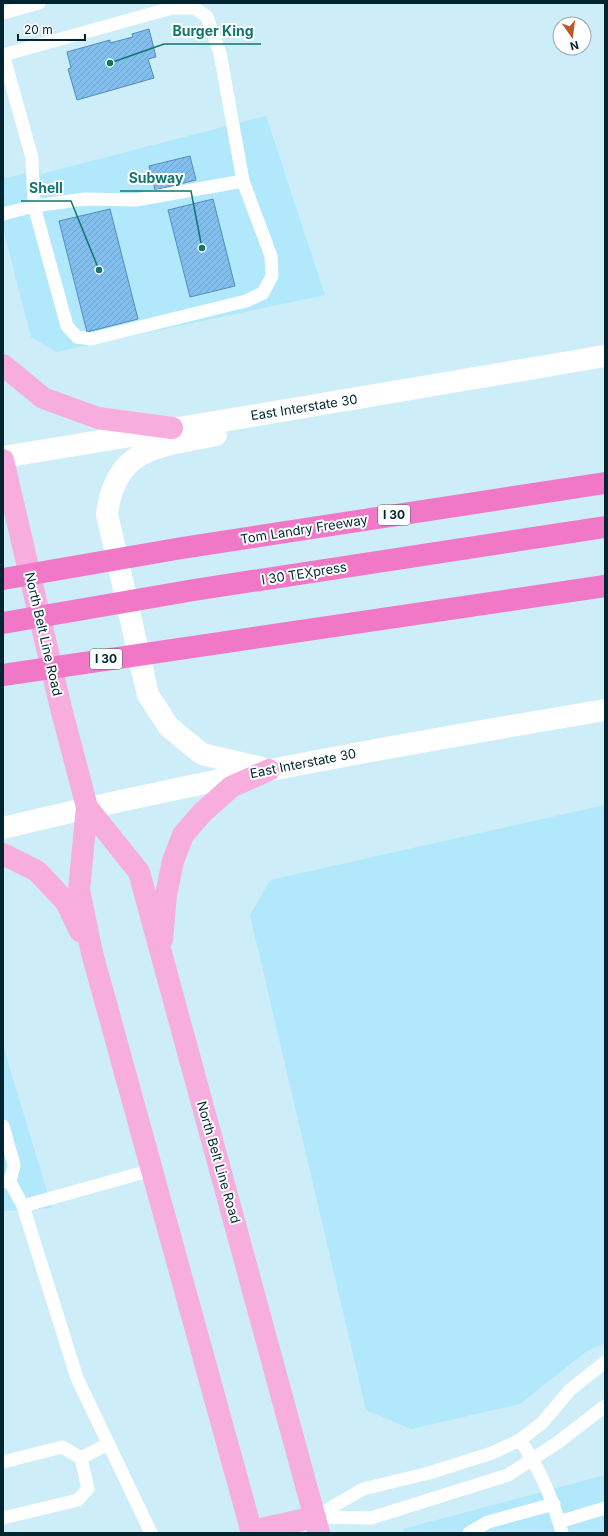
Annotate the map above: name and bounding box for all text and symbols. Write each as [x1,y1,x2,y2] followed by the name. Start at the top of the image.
[18,16,85,42] scale bar
[552,16,592,56] north arrow
[164,18,261,44] callout: Burger King
[24,22,53,37] text: 20 m
[172,22,254,39] text: Burger King
[569,38,580,54] text: N
[120,165,191,191] callout: Subway
[129,169,184,186] text: Subway
[21,175,71,201] callout: Shell
[29,179,63,196] text: Shell
[250,391,358,423] street label: East Interstate 30
[378,505,410,525] road number: I 30
[239,511,369,547] street label: Tom Landry Freeway
[260,558,348,588] street label: I 30 TEXpress
[22,571,66,697] street label: North Belt Line Road
[90,649,122,669] road number: I 30
[249,745,357,781] street label: East Interstate 30
[194,1099,244,1225] street label: North Belt Line Road

